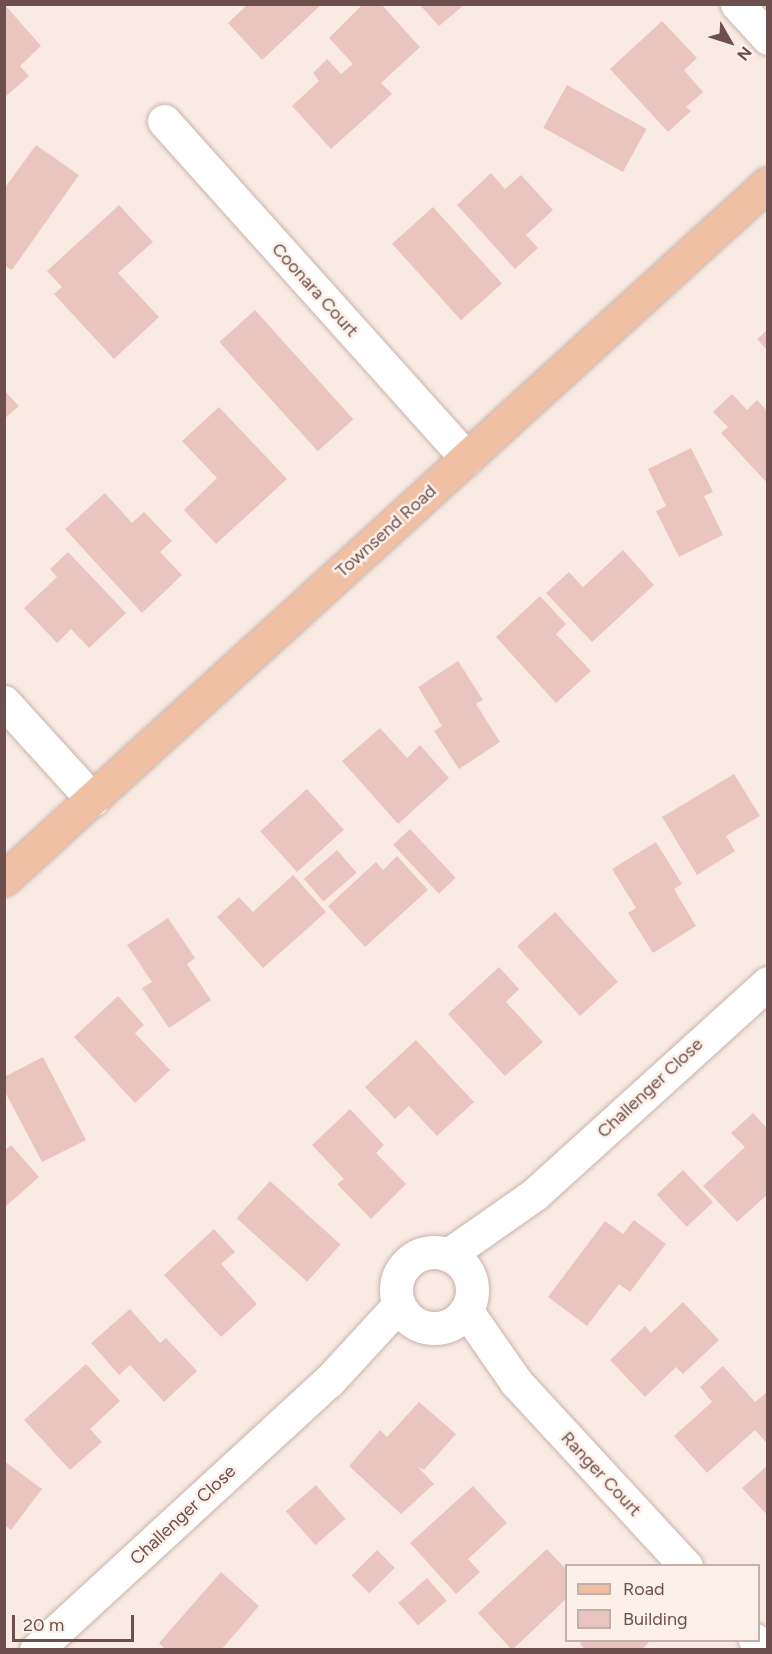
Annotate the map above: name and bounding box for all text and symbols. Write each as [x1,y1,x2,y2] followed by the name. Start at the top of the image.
[700,12,760,72] north arrow
[733,43,756,64] text: N
[267,239,363,341] street label: Coonara Court
[331,480,441,582] street label: Townsend Road
[593,1034,707,1142] street label: Challenger Close
[556,1427,646,1521] street label: Ranger Court
[126,1461,240,1569] street label: Challenger Close
[565,1564,760,1642] legend
[623,1578,664,1600] text: Road
[15,1603,136,1641] scale bar
[623,1608,688,1630] text: Building
[23,1614,64,1636] text: 20 m

